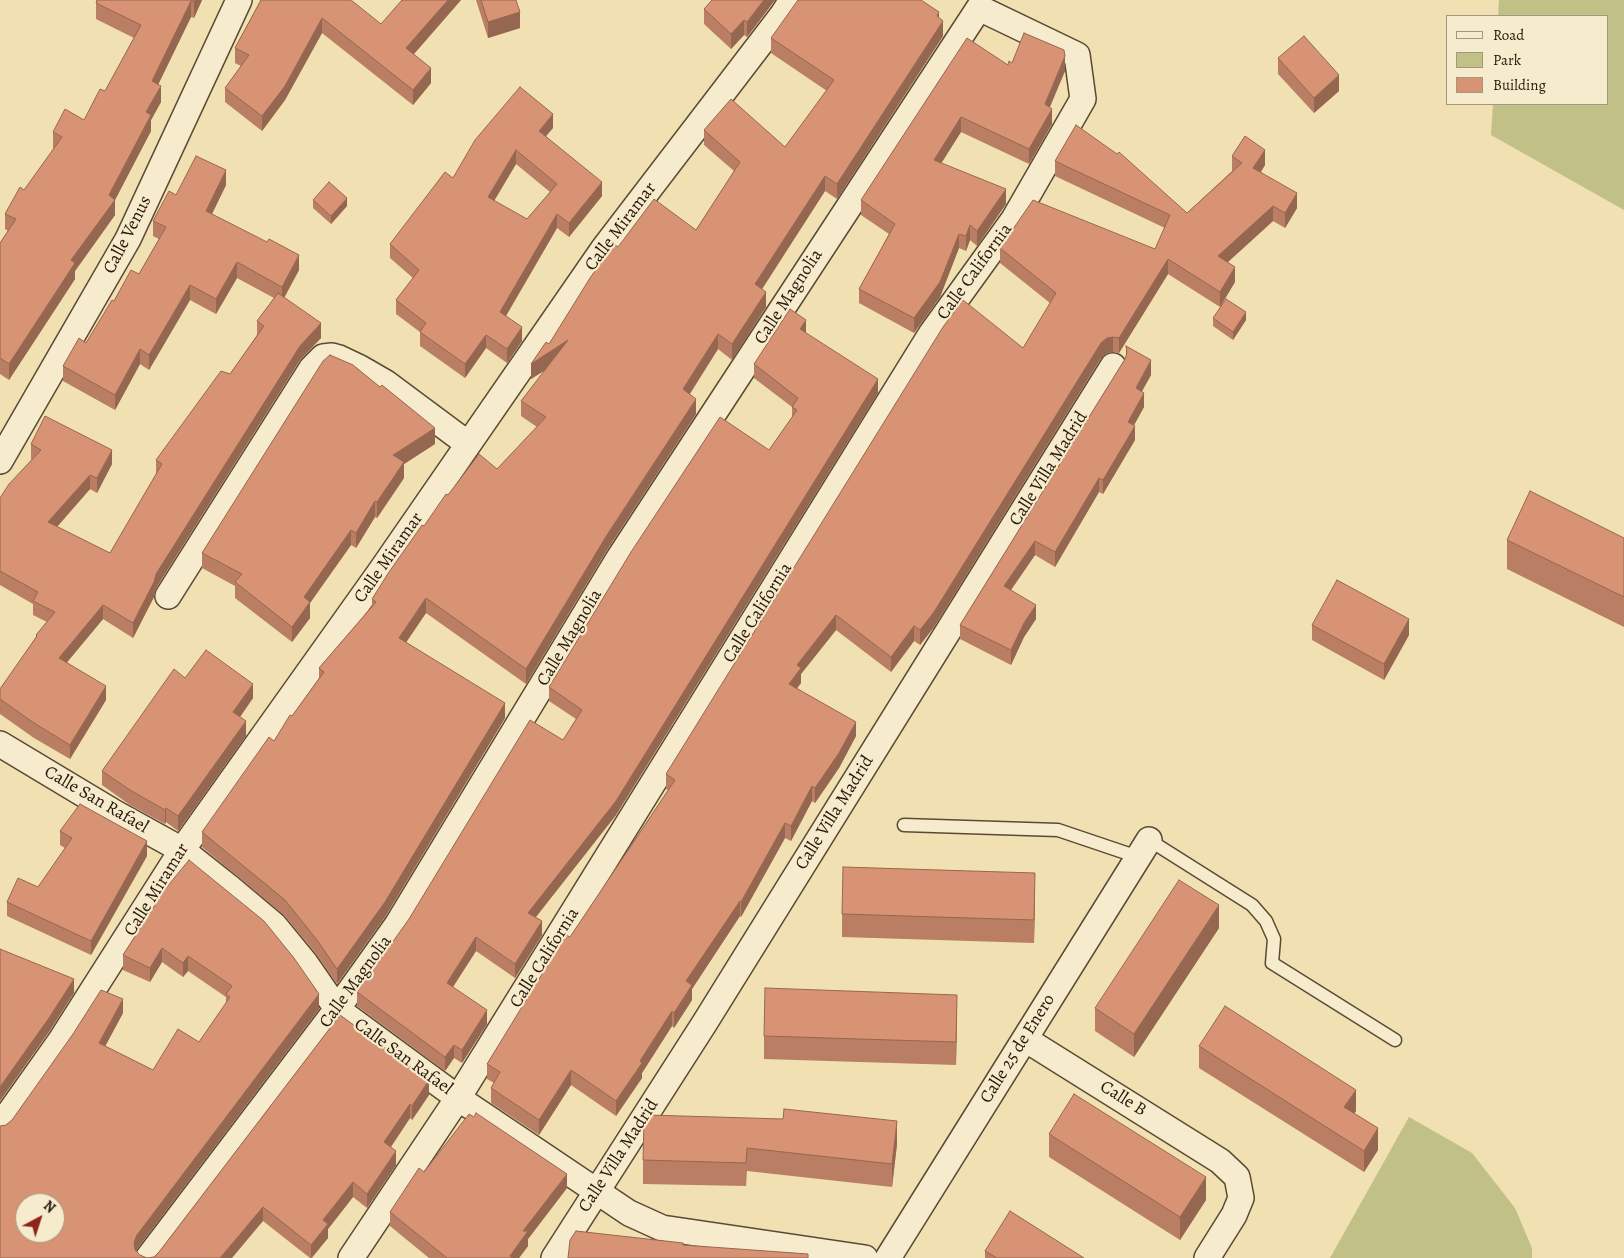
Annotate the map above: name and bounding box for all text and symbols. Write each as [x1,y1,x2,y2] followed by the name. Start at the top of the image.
[1446,15,1609,105] legend
[1493,25,1524,45] text: Road
[1493,50,1521,70] text: Park
[1493,75,1546,95] text: Building
[581,178,661,276] street label: Calle Miramar
[99,192,157,278] street label: Calle Venus
[933,220,1017,324] street label: Calle California
[750,245,828,349] street label: Calle Magnolia
[1005,408,1093,530] street label: Calle Villa Madrid
[350,509,428,607] street label: Calle Miramar
[719,559,797,667] street label: Calle California
[533,586,607,690] street label: Calle Magnolia
[791,752,879,874] street label: Calle Villa Madrid
[40,761,152,839] street label: Calle San Rafael
[120,840,194,940] street label: Calle Miramar
[506,904,584,1012] street label: Calle California
[315,931,397,1033] street label: Calle Magnolia
[976,990,1060,1108] street label: Calle 25 de Enero
[349,1014,457,1100] street label: Calle San Rafael
[1096,1076,1150,1122] street label: Calle B
[574,1095,664,1217] street label: Calle Villa Madrid
[15,1193,65,1243] north arrow
[39,1196,59,1217] text: N

